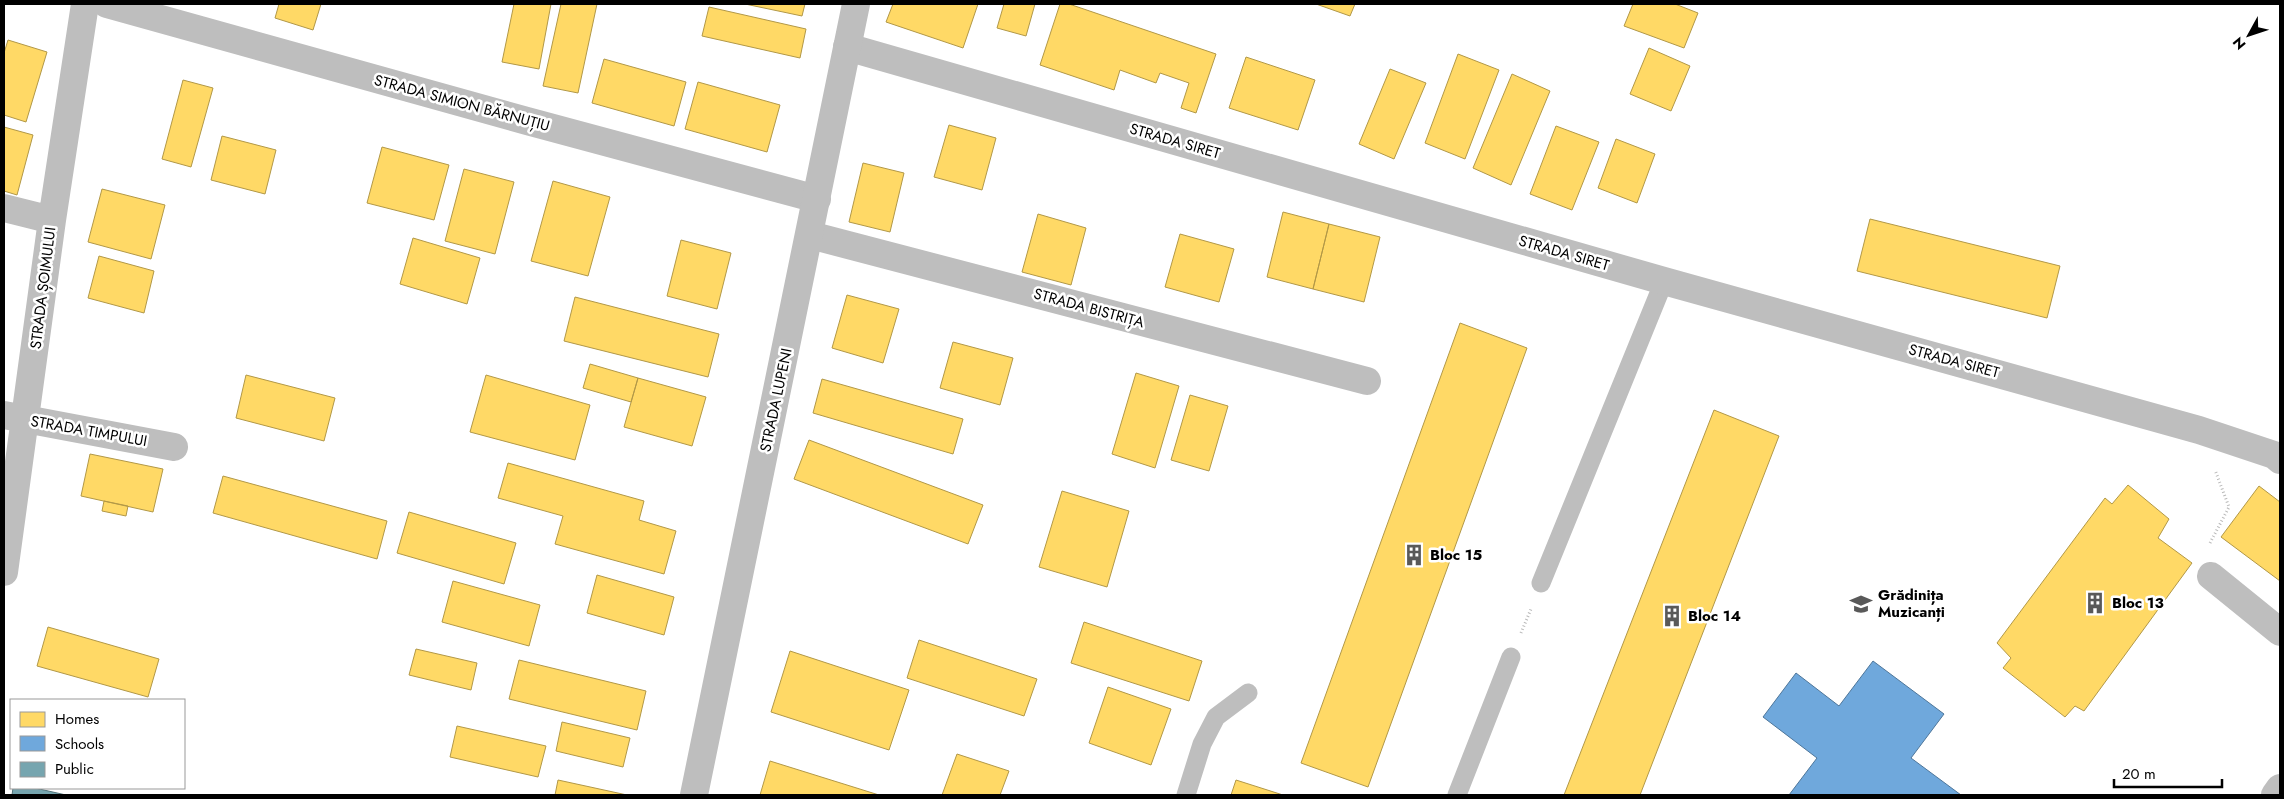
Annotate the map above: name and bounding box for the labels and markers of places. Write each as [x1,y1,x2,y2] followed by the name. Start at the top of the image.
[1401,542,1427,568] building icon: Bloc 15
[1430,544,1482,566] place label: Bloc 15
[1878,584,1945,623] place label: Grădinița Muzicanți
[2082,590,2108,616] building icon: Bloc 13
[1848,591,1874,617] school or university icon: Grădinița Muzicanți
[2112,592,2164,614] place label: Bloc 13
[1659,603,1685,629] building icon: Bloc 14
[1688,605,1741,627] place label: Bloc 14

